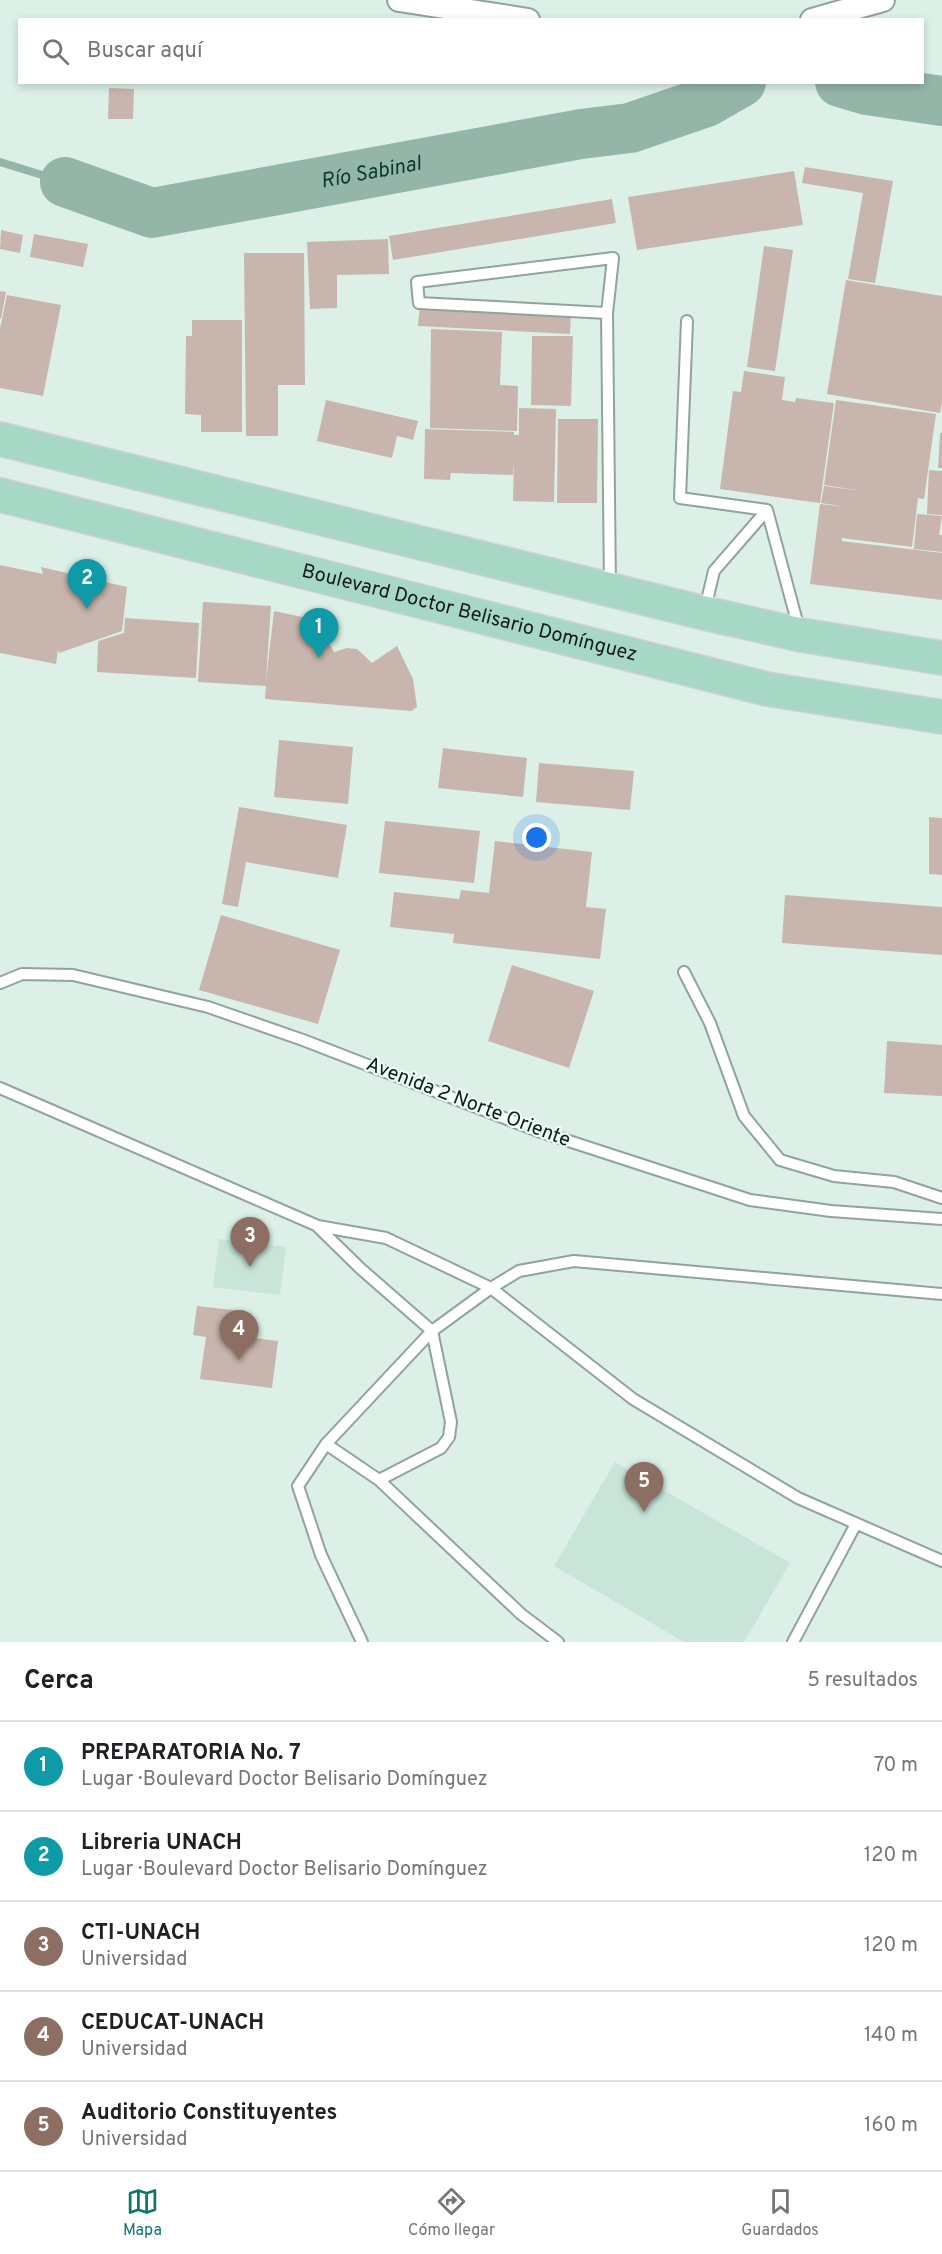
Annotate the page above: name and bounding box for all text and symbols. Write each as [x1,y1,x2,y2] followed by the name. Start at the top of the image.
[18,18,924,84] search box
[39,35,72,68] icon: search
[87,38,203,65] text: Buscar aquí
[319,150,425,195] water label: Río Sabinal
[299,559,640,669] street label: Boulevard Doctor Belisario Domínguez
[68,560,106,609] pin: 2
[300,608,338,658] pin: 1
[522,823,551,852] your location
[362,1052,574,1154] street label: Avenida 2 Norte Oriente
[230,1218,270,1267] pin: 3
[220,1310,258,1360] pin: 4
[624,1462,664,1512] pin: 5
[24,1665,94,1698] text: Cerca
[808,1668,918,1694] text: 5 resultados
[81,1740,301,1767] text: PREPARATORIA No. 7
[40,1753,48,1779] text: 1
[874,1753,918,1779] text: 70 m
[81,1767,488,1793] text: Lugar · Boulevard Doctor Belisario Domínguez
[81,1830,242,1857] text: Libreria UNACH
[37,1843,50,1869] text: 2
[864,1843,918,1869] text: 120 m
[81,1857,488,1883] text: Lugar · Boulevard Doctor Belisario Domínguez
[81,1920,200,1947] text: CTI-UNACH
[38,1933,50,1959] text: 3
[864,1933,918,1959] text: 120 m
[81,1947,188,1973] text: Universidad
[81,2010,264,2037] text: CEDUCAT-UNACH
[37,2023,50,2049] text: 4
[864,2023,918,2049] text: 140 m
[81,2037,188,2063] text: Universidad
[81,2100,337,2127] text: Auditorio Constituyentes
[37,2113,50,2139] text: 5
[864,2113,918,2139] text: 160 m
[81,2127,188,2153] text: Universidad
[123,2185,162,2241] tab: Mapa
[408,2185,495,2241] tab: Cómo llegar
[741,2185,819,2241] tab: Guardados

